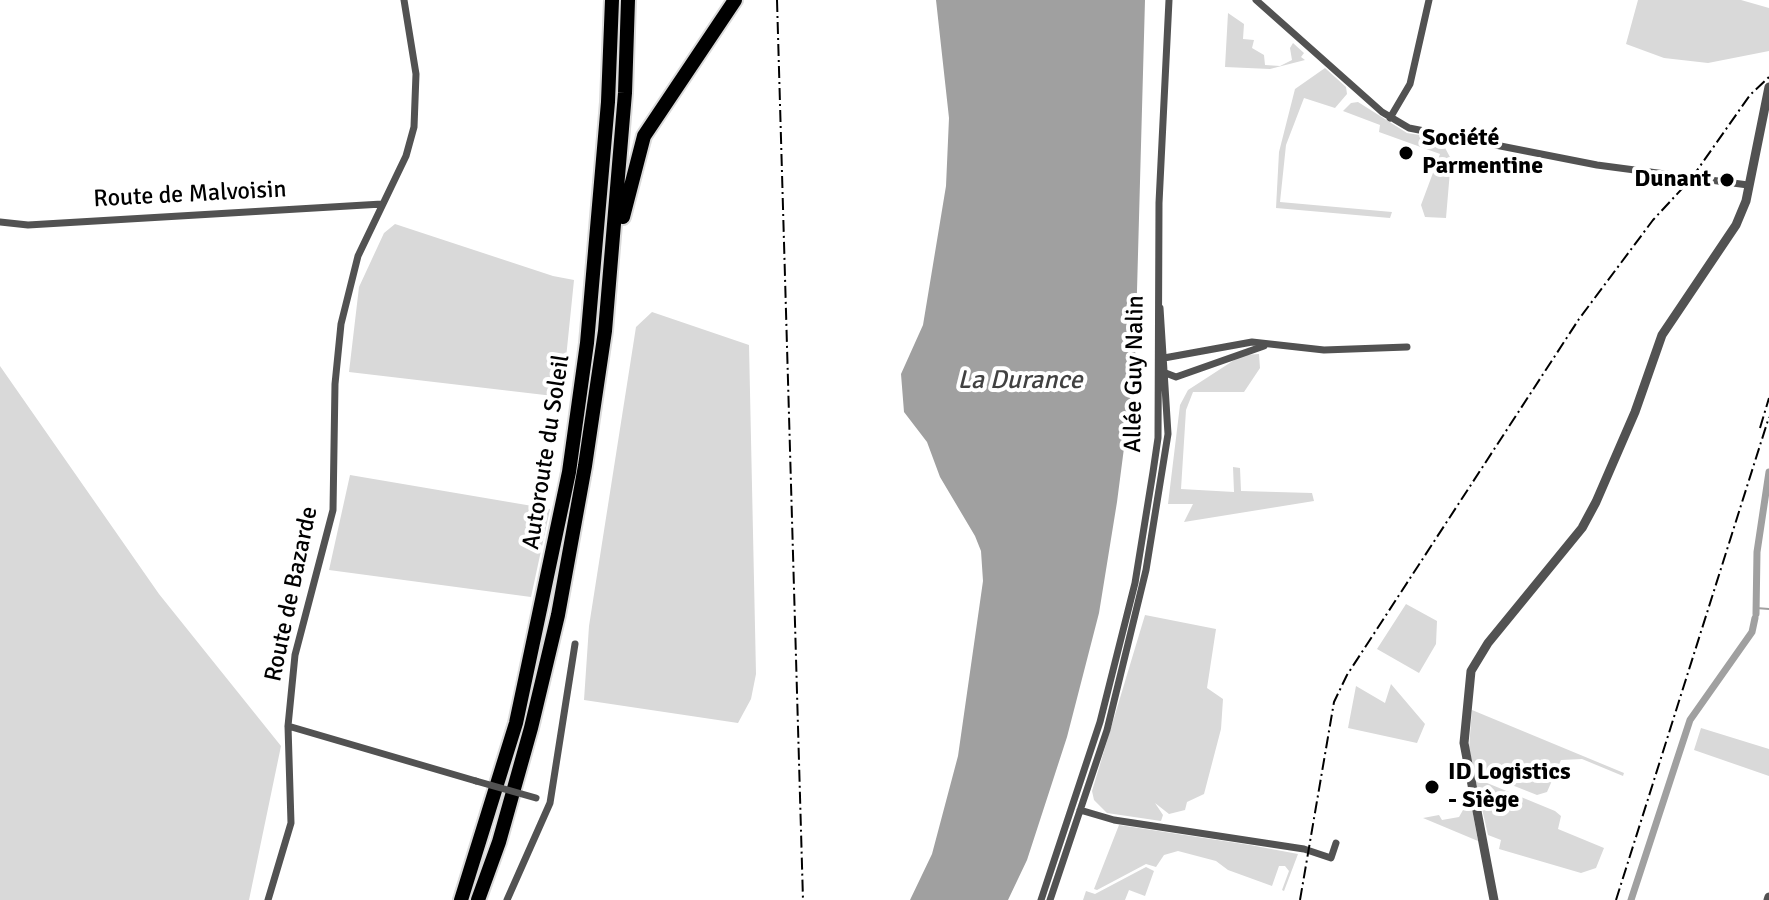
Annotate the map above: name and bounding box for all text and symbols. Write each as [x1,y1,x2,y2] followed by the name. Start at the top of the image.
[1422,125,1543,181] place label: Société Parmentine
[1397,144,1415,162] marker: Société Parmentine
[1634,166,1711,194] place label: Dunant
[1718,171,1736,189] marker: Dunant
[93,176,287,214] street label: Route de Malvoisin
[1119,295,1151,453] street label: Allée Guy Nalin
[517,352,577,552] street label: Autoroute du Soleil
[957,365,1083,397] water label: La Durance
[259,504,325,684] street label: Route de Bazarde
[1448,759,1571,815] place label: ID Logistics - Siège
[1423,778,1441,796] marker: ID Logistics - Siège

